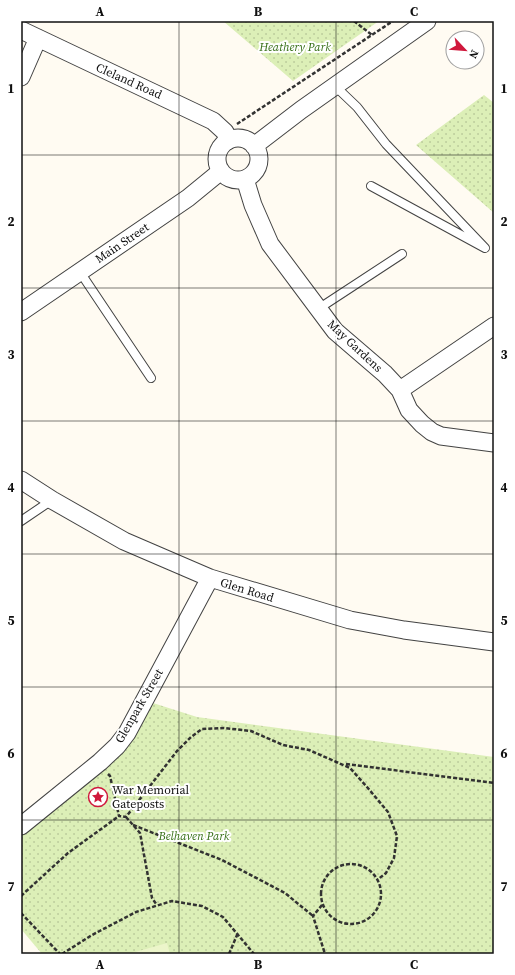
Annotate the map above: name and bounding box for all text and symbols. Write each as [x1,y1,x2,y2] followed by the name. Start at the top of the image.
[96,3,105,20] text: A
[254,3,263,20] text: B
[410,3,418,20] text: C
[445,30,485,70] north arrow
[258,39,331,55] park label: Heathery Park
[465,47,482,61] text: N
[93,59,165,103] street label: Cleland Road
[7,80,15,97] text: 1
[500,80,508,97] text: 1
[7,213,15,230] text: 2
[500,213,508,230] text: 2
[92,219,152,267] street label: Main Street
[324,316,386,376] street label: May Gardens
[7,346,15,363] text: 3
[500,346,508,363] text: 3
[7,479,15,496] text: 4
[500,479,508,496] text: 4
[218,574,276,606] street label: Glen Road
[7,612,15,629] text: 5
[500,612,508,629] text: 5
[111,666,167,746] street label: Glenpark Street
[7,745,15,762] text: 6
[500,745,508,762] text: 6
[112,782,189,812] place label: War Memorial Gateposts
[87,786,109,808] place icon: War Memorial Gateposts
[157,828,230,844] park label: Belhaven Park
[7,878,15,895] text: 7
[500,878,508,895] text: 7
[96,956,105,973] text: A
[254,956,263,973] text: B
[410,956,418,973] text: C

